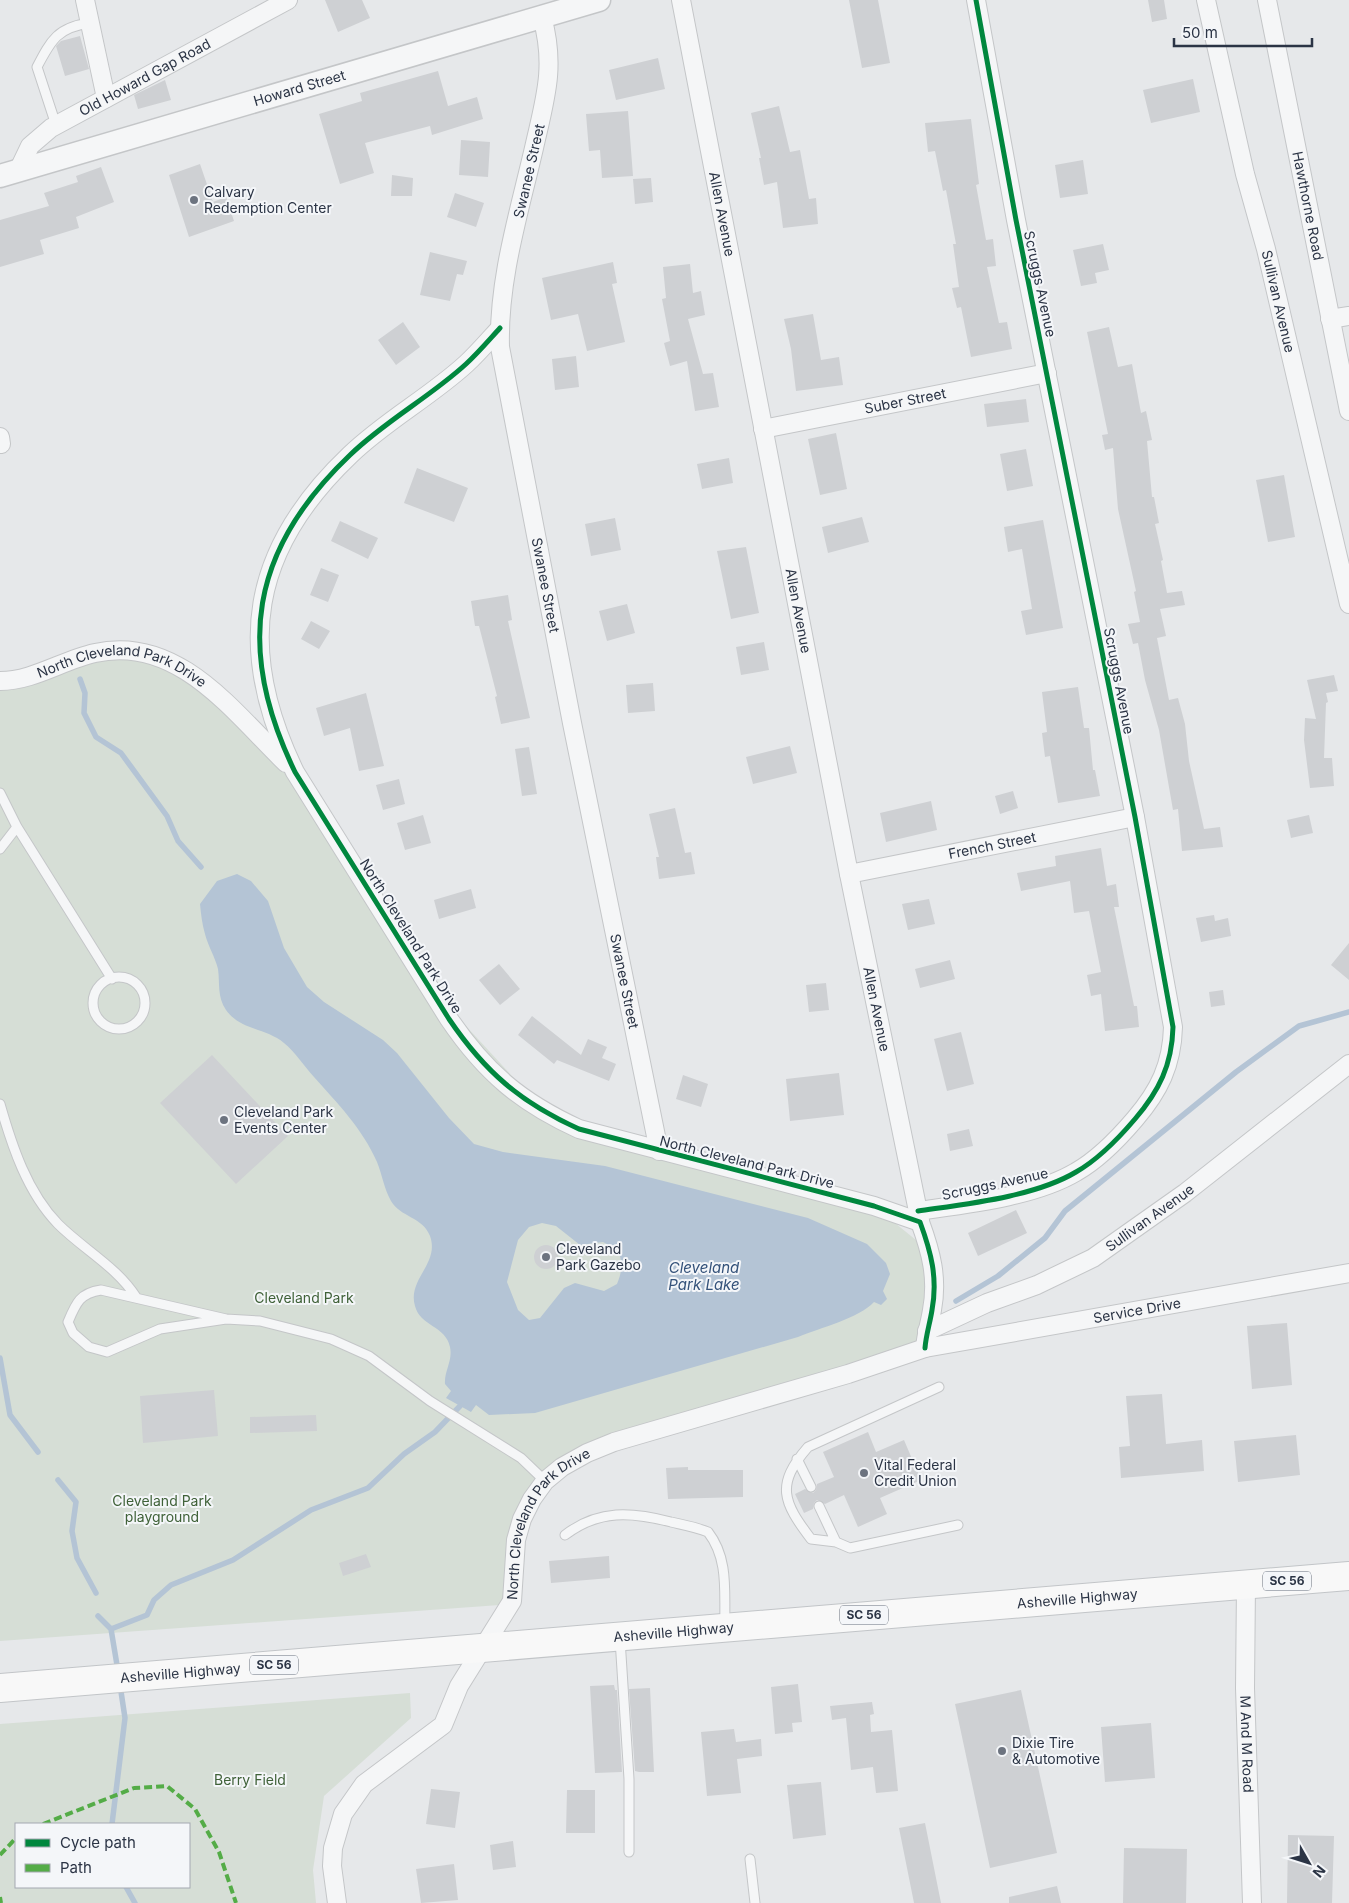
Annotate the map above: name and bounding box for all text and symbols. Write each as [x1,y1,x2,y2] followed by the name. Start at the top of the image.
[1174,15,1312,47] scale bar
[1182,23,1218,42] text: 50 m
[76,35,213,119] street label: Old Howard Gap Road
[251,66,348,109] street label: Howard Street
[509,122,548,220] street label: Swanee Street
[1289,150,1328,262] street label: Hawthorne Road
[706,170,739,258] street label: Allen Avenue
[204,183,332,216] place label: Calvary Redemption Center
[188,194,200,206] marker: Calvary Redemption Center
[1021,229,1060,339] street label: Scruggs Avenue
[1259,248,1299,354] street label: Sullivan Avenue
[863,384,948,417] street label: Suber Street
[529,536,564,634] street label: Swanee Street
[782,567,815,655] street label: Allen Avenue
[1101,626,1138,736] street label: Scruggs Avenue
[34,641,210,690] street label: North Cleveland Park Drive
[947,828,1038,862] street label: French Street
[357,855,466,1016] street label: North Cleveland Park Drive
[607,932,643,1031] street label: Swanee Street
[860,965,894,1053] street label: Allen Avenue
[234,1103,334,1136] place label: Cleveland Park Events Center
[218,1114,230,1126] marker: Cleveland Park Events Center
[658,1132,836,1191] street label: North Cleveland Park Drive
[940,1164,1050,1203] street label: Scruggs Avenue
[1102,1180,1197,1255] street label: Sullivan Avenue
[556,1240,641,1273] place label: Cleveland Park Gazebo
[540,1251,552,1263] marker: Cleveland Park Gazebo
[668,1258,740,1294] water label: Cleveland Park Lake
[254,1289,354,1306] park label: Cleveland Park
[1092,1294,1182,1326] street label: Service Drive
[503,1444,593,1601] street label: North Cleveland Park Drive
[874,1456,957,1489] place label: Vital Federal Credit Union
[858,1467,870,1479] marker: Vital Federal Credit Union
[112,1492,212,1525] park label: Cleveland Park playground
[1263,1572,1311,1590] road number: SC 56
[1016,1585,1138,1612] street label: Asheville Highway
[840,1606,888,1624] road number: SC 56
[613,1618,735,1645] street label: Asheville Highway
[250,1656,298,1674] road number: SC 56
[119,1659,241,1686] street label: Asheville Highway
[1237,1695,1257,1793] street label: M And M Road
[1012,1734,1100,1767] place label: Dixie Tire & Automotive
[996,1745,1008,1757] marker: Dixie Tire & Automotive
[214,1771,286,1788] park label: Berry Field
[15,1823,190,1888] legend
[60,1833,136,1852] text: Cycle path
[1284,1838,1334,1888] north arrow
[60,1858,92,1877] text: Path
[1310,1862,1329,1881] text: N

